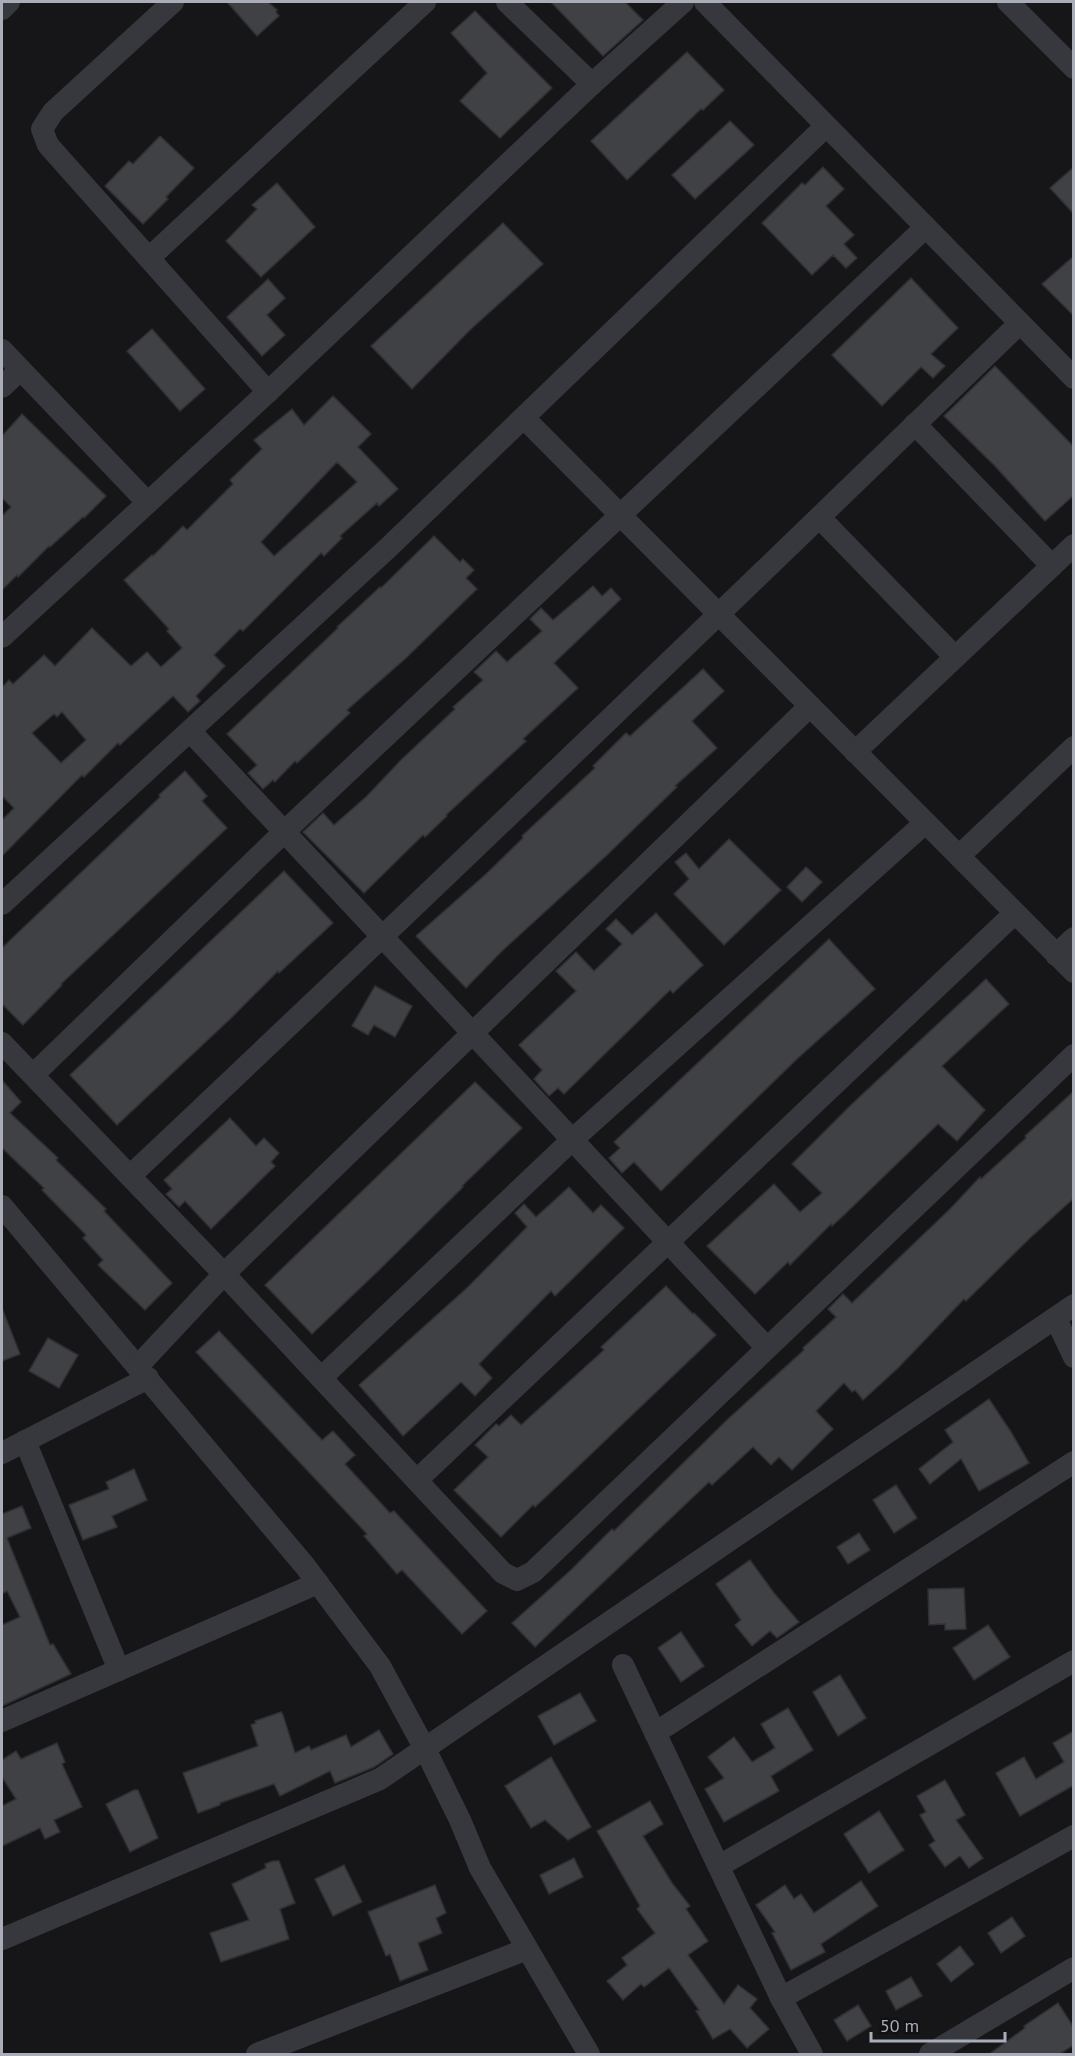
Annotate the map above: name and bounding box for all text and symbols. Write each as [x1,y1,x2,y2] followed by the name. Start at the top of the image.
[871,2005,1004,2043] scale bar
[880,2014,919,2037] text: 50 m

